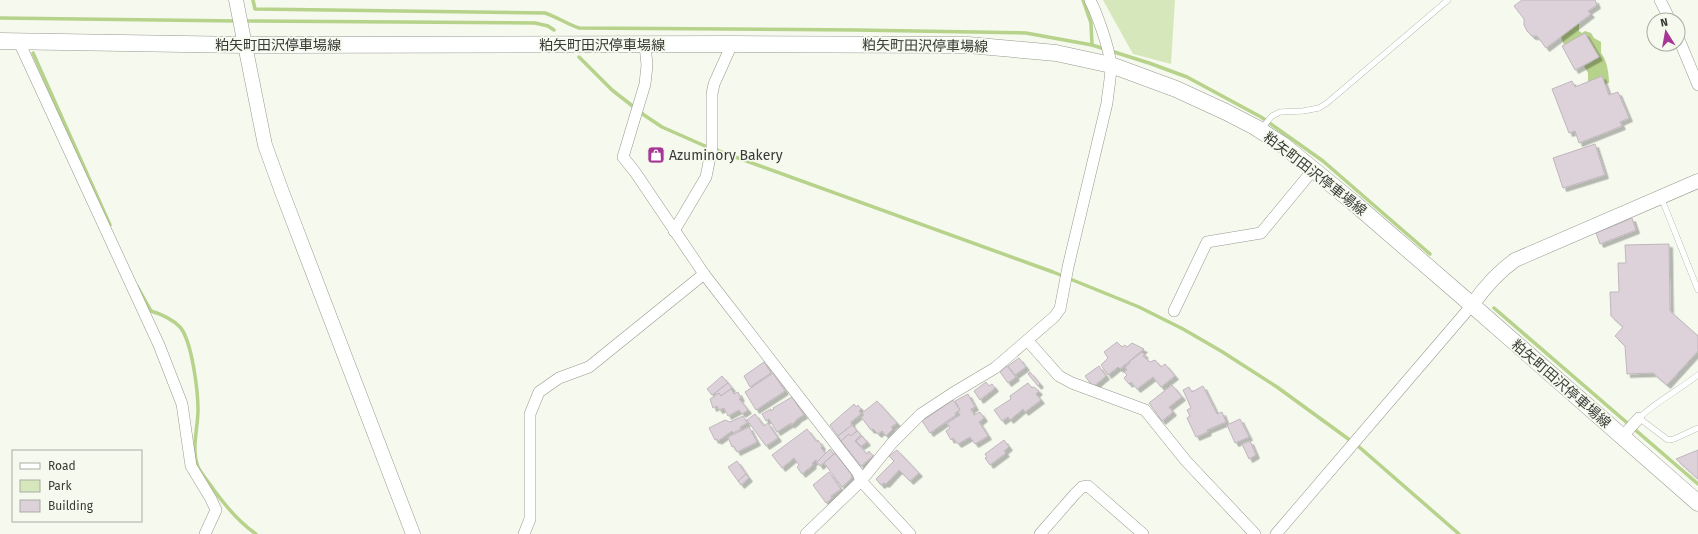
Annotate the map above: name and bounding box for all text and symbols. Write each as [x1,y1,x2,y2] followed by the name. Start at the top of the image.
[1646,12,1686,52] north arrow
[1659,16,1669,30] text: N
[862,36,988,56] street label: 粕矢町田沢停車場線
[215,37,341,54] street label: 粕矢町田沢停車場線
[539,37,665,54] street label: 粕矢町田沢停車場線
[1260,129,1370,219] street label: 粕矢町田沢停車場線
[646,145,666,165] shop icon: Azuminory Bakery
[669,147,783,164] place label: Azuminory Bakery
[1508,336,1614,432] street label: 粕矢町田沢停車場線
[12,450,142,522] legend
[48,459,76,473] text: Road
[48,479,72,493] text: Park
[48,499,94,513] text: Building

